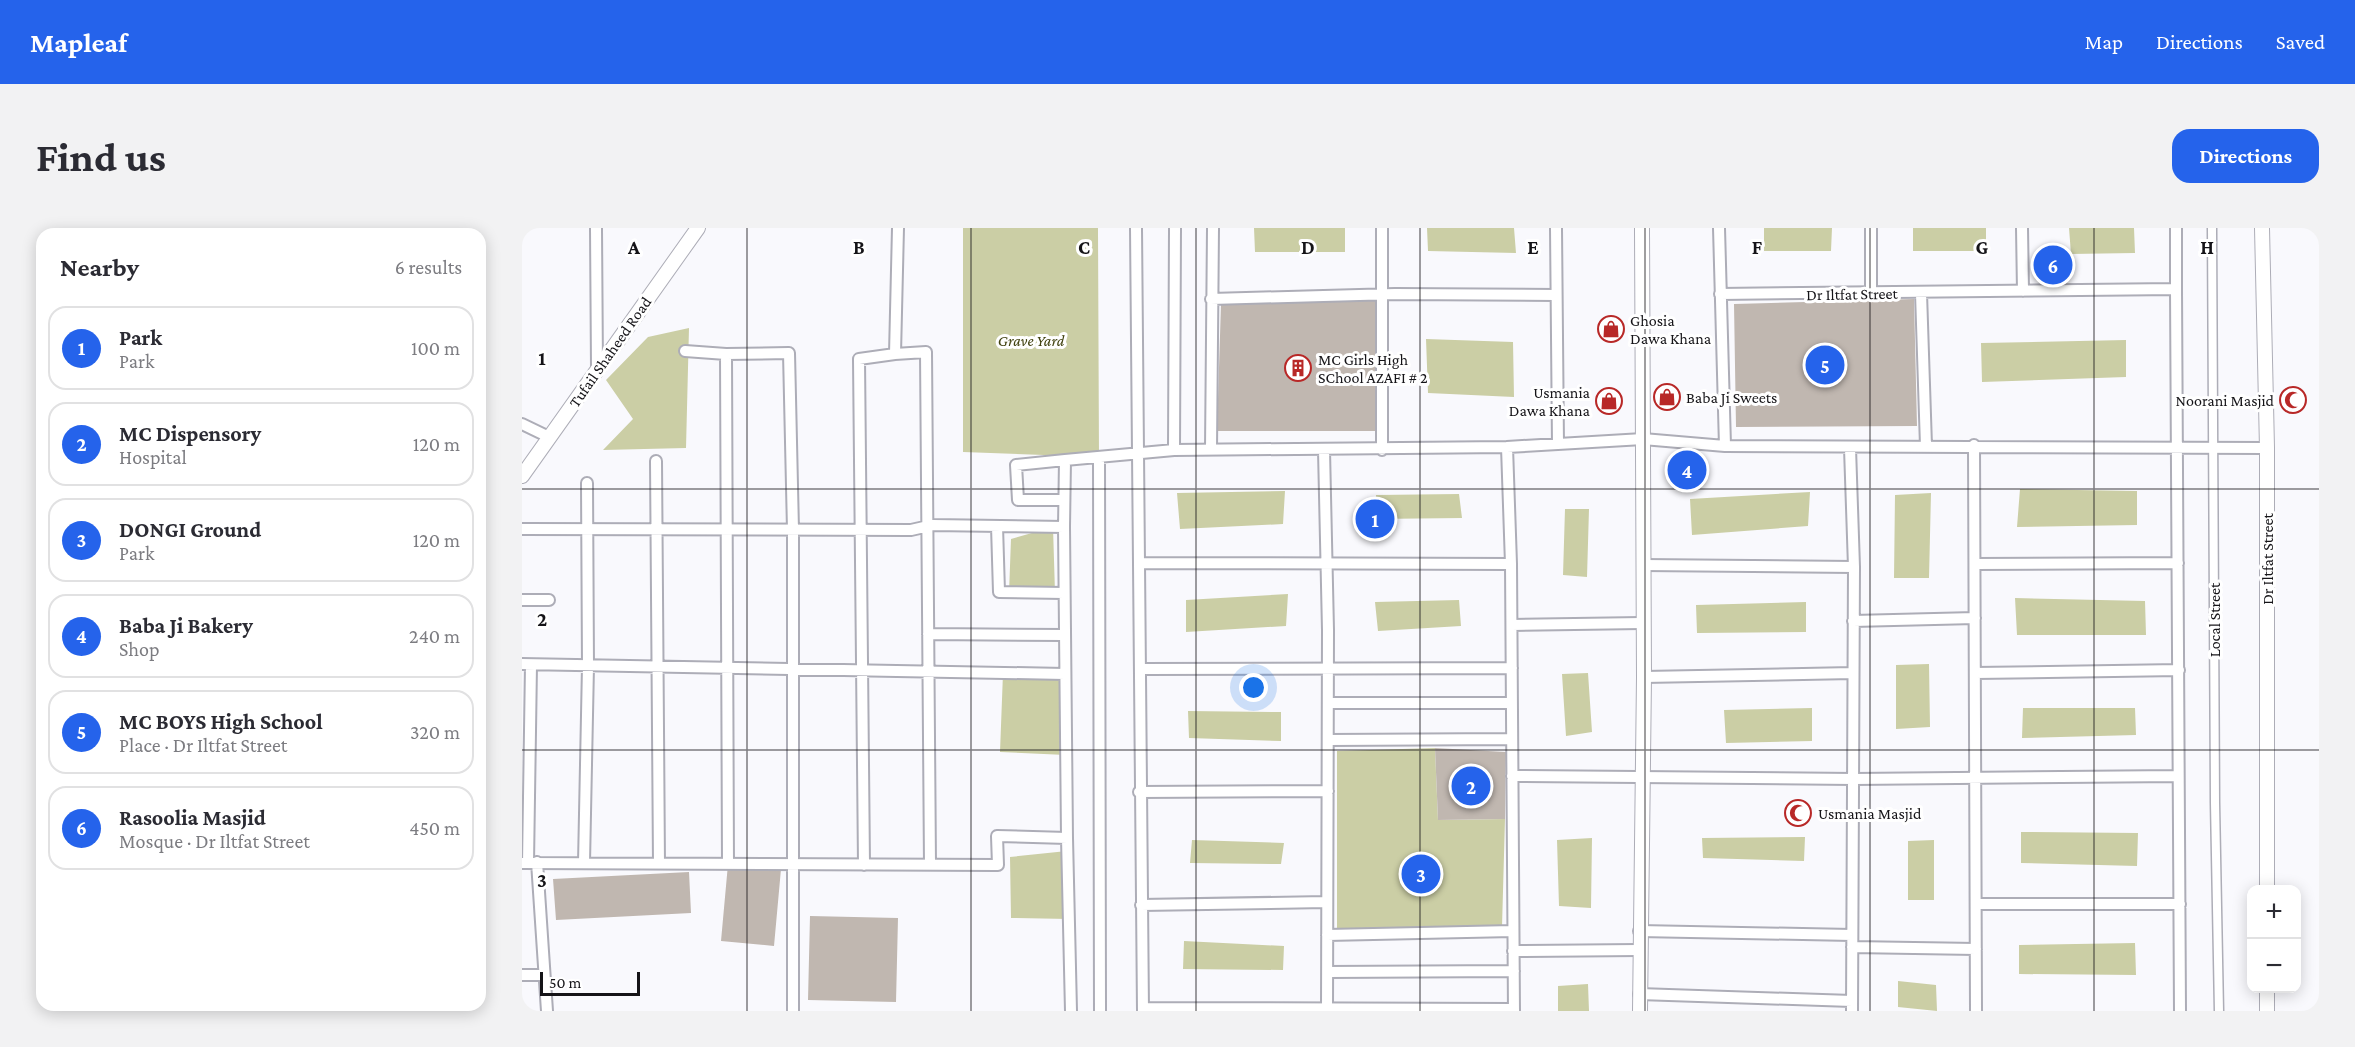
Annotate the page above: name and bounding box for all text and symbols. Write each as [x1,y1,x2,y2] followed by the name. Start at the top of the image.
[30,27,127,58] text: Mapleaf
[2085,30,2123,54] text: Map
[2156,30,2243,54] text: Directions
[2276,30,2325,54] text: Saved
[2172,129,2319,183] button: Directions
[36,133,166,180] text: Find us
[627,236,641,258] text: A
[853,236,865,258] text: B
[1078,236,1090,258] text: C
[1301,236,1315,258] text: D
[1527,236,1539,258] text: E
[1752,236,1763,258] text: F
[1976,236,1989,258] text: G
[2200,236,2214,258] text: H
[2034,243,2072,288] pin: 6
[60,253,139,282] text: Nearby
[395,256,462,278] text: 6 results
[1806,285,1899,303] street label: Dr Iltfat Street
[566,293,655,410] street label: Tufail Shaheed Road
[1630,312,1712,347] place label: Ghosia Dawa Khana
[1596,314,1626,344] shop icon: Ghosia Dawa Khana
[119,325,162,350] text: Park
[998,332,1065,349] park label: Grave Yard
[78,337,85,359] text: 1
[411,337,460,359] text: 100 m
[1806,342,1844,388] pin: 5
[538,347,546,369] text: 1
[119,350,155,372] text: Park
[1318,351,1428,386] place label: MC Girls High SChool AZAFI # 2
[1283,353,1313,383] building icon: MC Girls High SChool AZAFI # 2
[1652,382,1682,412] shop icon: Baba Ji Sweets
[1509,384,1591,419] place label: Usmania Dawa Khana
[2278,385,2308,415] mosque icon: Noorani Masjid
[1594,386,1624,416] shop icon: Usmania Dawa Khana
[1686,389,1777,407] place label: Baba Ji Sweets
[2176,392,2275,410] place label: Noorani Masjid
[119,421,261,446] text: MC Dispensory
[76,433,87,455] text: 2
[413,433,460,455] text: 120 m
[119,446,187,468] text: Hospital
[1668,448,1706,492] pin: 4
[1356,496,1394,542] pin: 1
[2259,512,2276,605] street label: Dr Iltfat Street
[119,517,261,542] text: DONGI Ground
[77,529,86,551] text: 3
[413,529,460,551] text: 120 m
[119,542,155,564] text: Park
[2206,582,2223,657] street label: Local Street
[537,608,547,630] text: 2
[119,613,253,638] text: Baba Ji Bakery
[76,625,87,647] text: 4
[409,625,460,647] text: 240 m
[119,638,160,660] text: Shop
[1239,673,1268,702] your location
[119,709,323,734] text: MC BOYS High School
[77,721,86,743] text: 5
[410,721,460,743] text: 320 m
[119,734,287,756] text: Place · Dr Iltfat Street
[1452,764,1490,808] pin: 2
[1783,798,1813,828] mosque icon: Usmania Masjid
[119,805,266,830] text: Rasoolia Masjid
[1818,805,1922,823] place label: Usmania Masjid
[76,817,87,839] text: 6
[409,817,460,839] text: 450 m
[119,830,310,852] text: Mosque · Dr Iltfat Street
[1402,852,1440,896] pin: 3
[537,869,547,891] text: 3
[2247,885,2301,993] map controls
[2247,885,2301,939] button: +
[2247,939,2301,993] button: −
[540,969,640,996] scale bar
[549,974,581,991] text: 50 m

